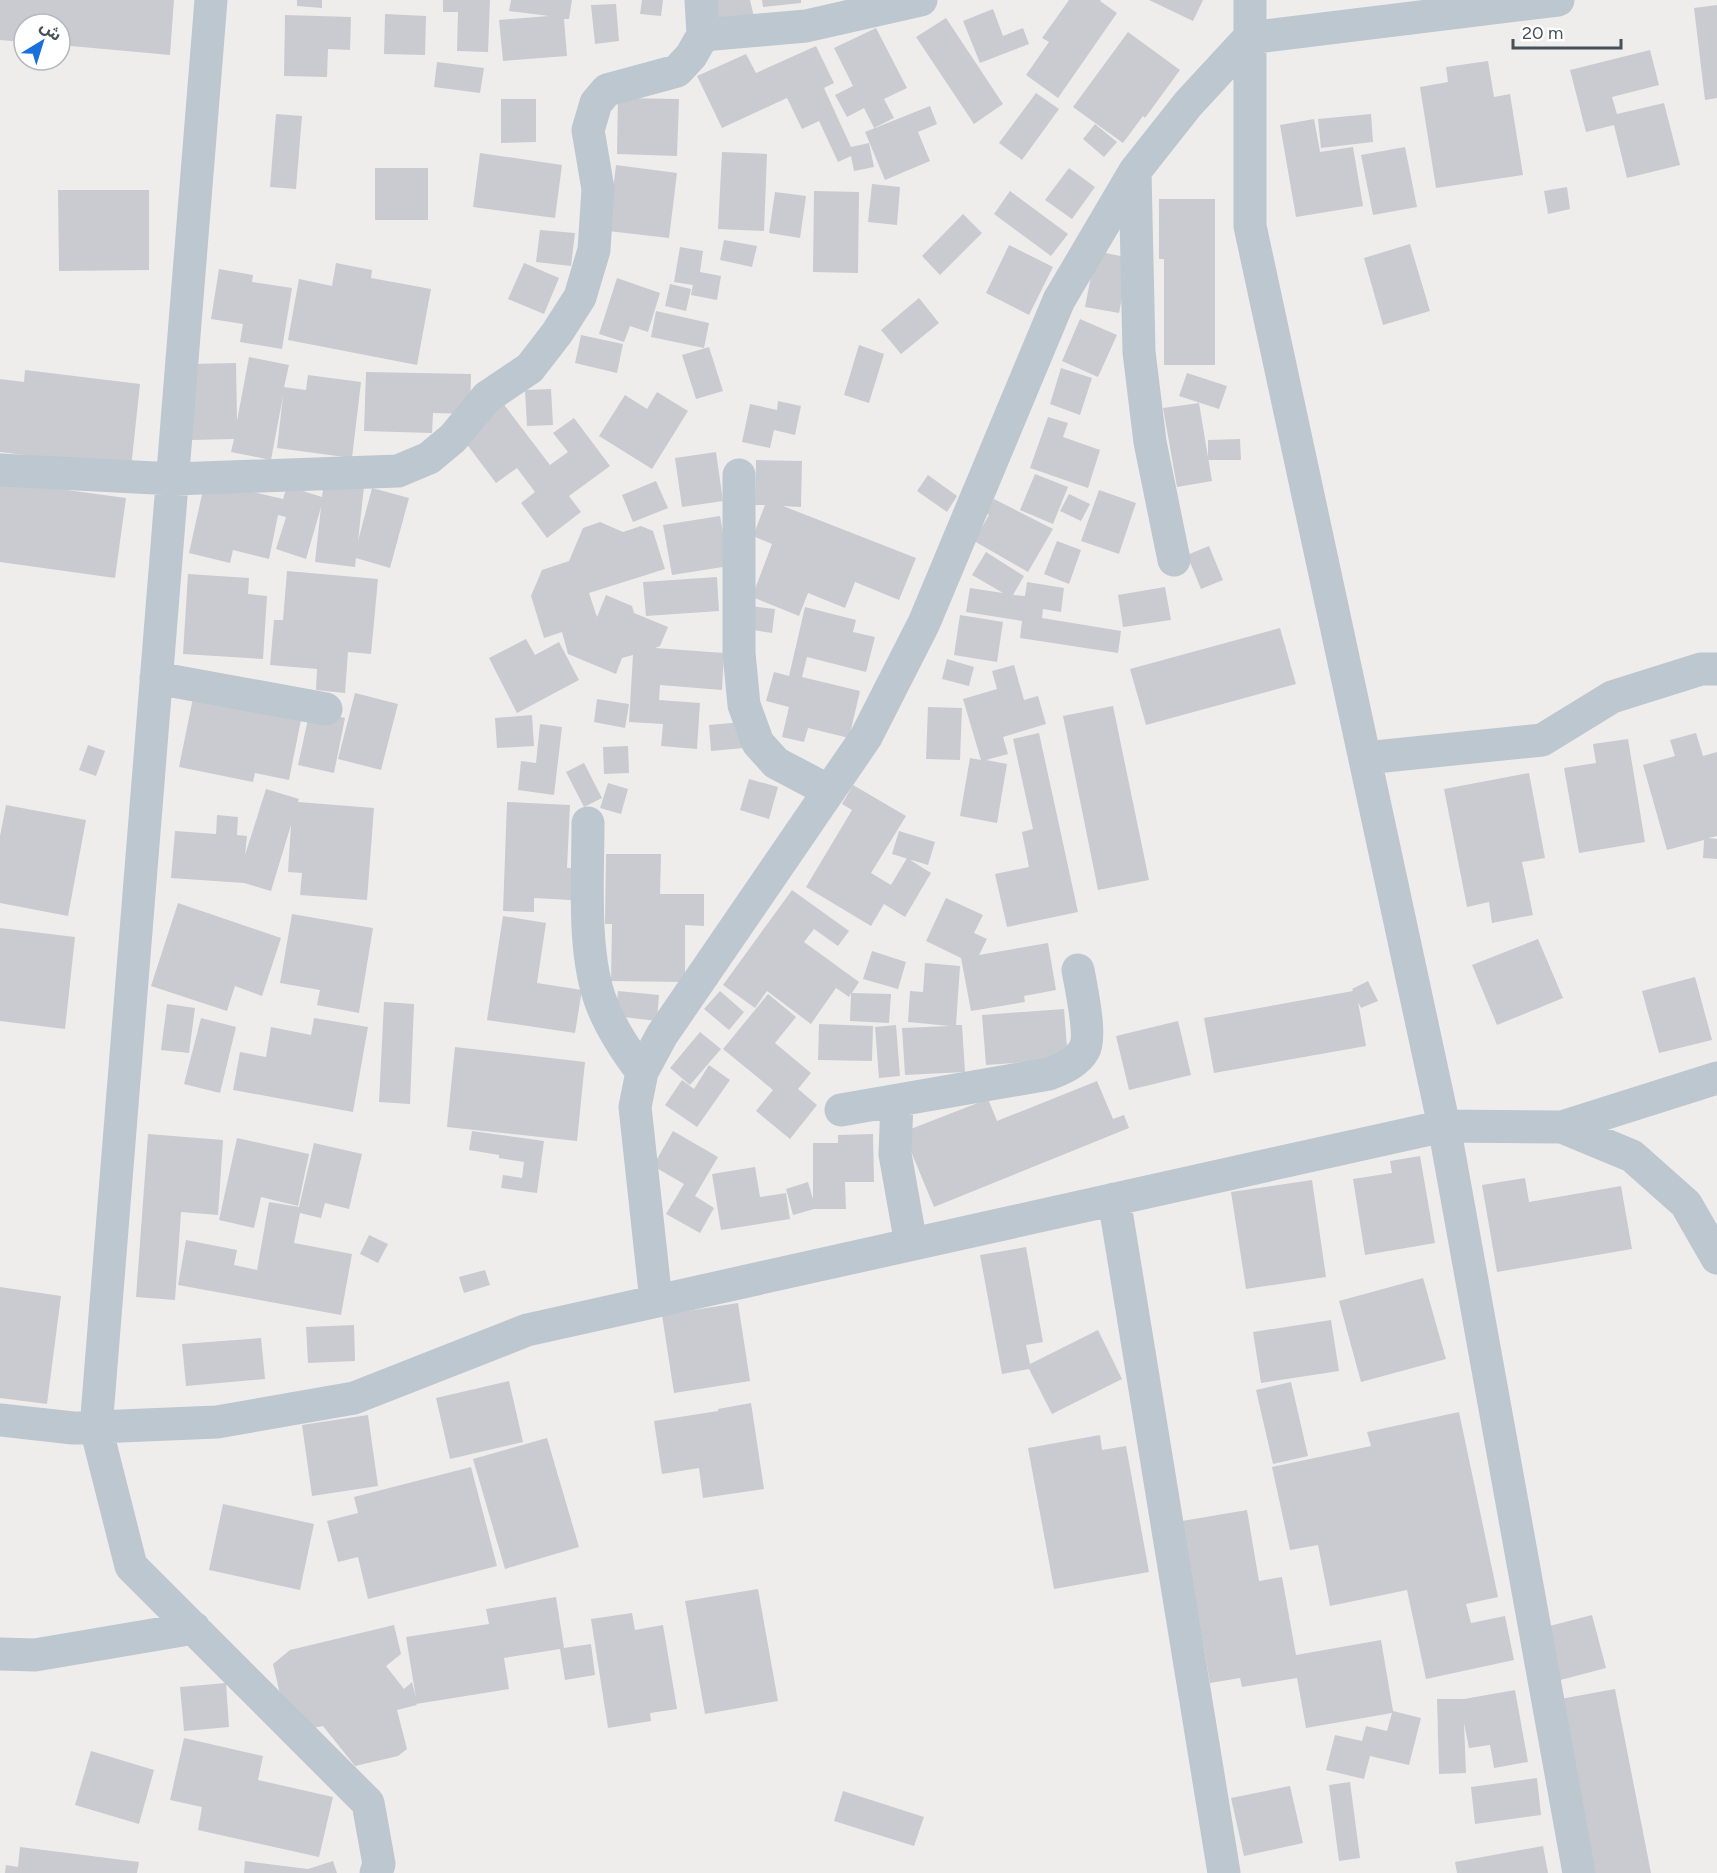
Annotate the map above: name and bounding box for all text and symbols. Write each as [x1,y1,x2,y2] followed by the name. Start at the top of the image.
[12,12,72,72] north arrow
[1513,12,1621,50] scale bar
[36,16,65,45] text: ش
[1522,22,1563,44] text: 20 m

